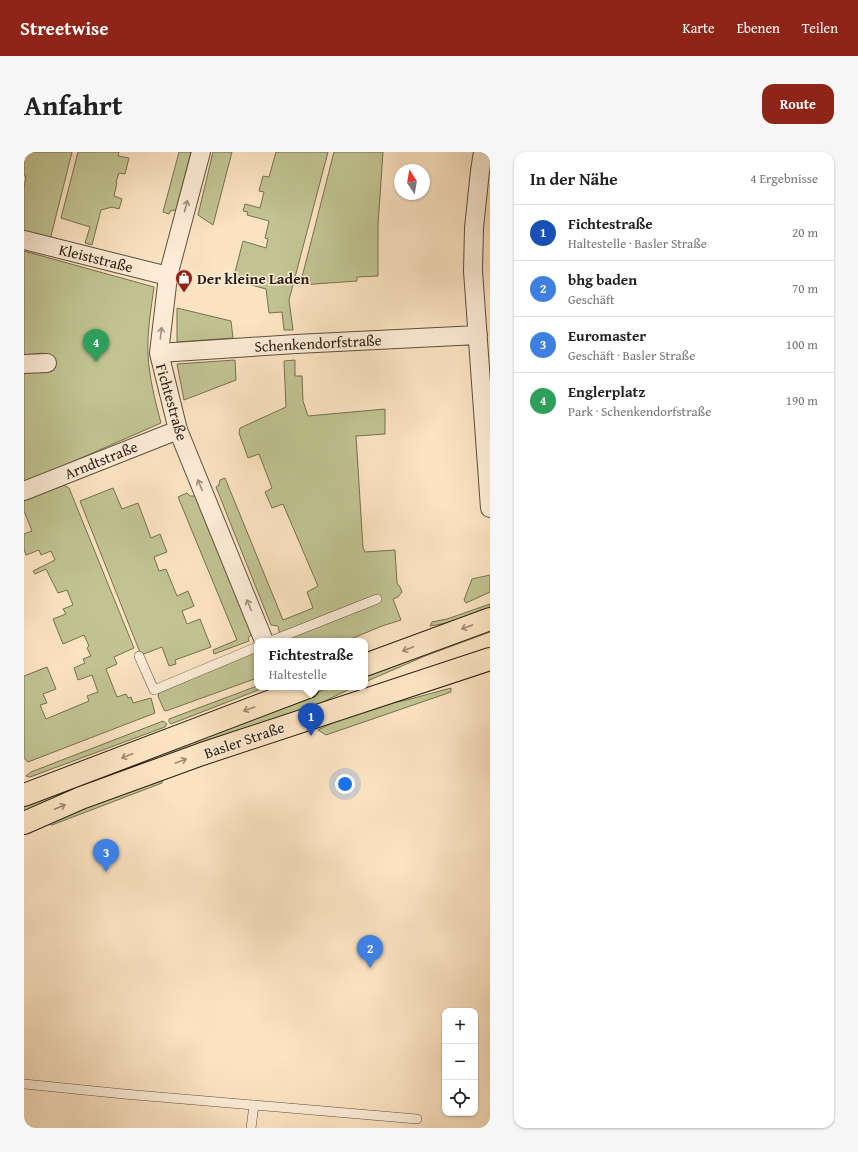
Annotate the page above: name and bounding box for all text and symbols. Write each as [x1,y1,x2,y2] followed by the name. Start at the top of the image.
[20,14,109,42] text: Streetwise
[682,18,715,38] text: Karte
[737,18,780,38] text: Ebenen
[802,18,838,38] text: Teilen
[24,84,123,125] text: Anfahrt
[762,84,834,124] button: Route
[394,164,430,200] north arrow
[530,166,618,191] text: In der Nähe
[750,169,818,188] text: 4 Ergebnisse
[183,200,191,213] one-way arrow
[568,213,653,234] text: Fichtestraße
[540,223,546,242] text: 1
[792,223,818,242] text: 20 m
[568,234,707,253] text: Haltestelle · Basler Straße
[57,239,135,277] street label: Kleiststraße
[174,268,194,293] shop icon: Der kleine Laden
[197,268,310,289] place label: Der kleine Laden
[568,269,637,290] text: bhg baden
[540,279,546,298] text: 2
[792,279,818,298] text: 70 m
[568,290,615,309] text: Geschäft
[568,325,646,346] text: Euromaster
[157,327,165,340] one-way arrow
[83,329,109,362] pin: 4
[254,329,382,357] street label: Schenkendorfstraße
[540,335,546,354] text: 3
[786,335,818,354] text: 100 m
[568,346,695,365] text: Geschäft · Basler Straße
[151,361,193,443] street label: Fichtestraße
[568,381,645,402] text: Englerplatz
[540,391,546,410] text: 4
[786,391,818,410] text: 190 m
[568,402,711,421] text: Park · Schenkendorfstraße
[61,436,141,484] street label: Arndtstraße
[196,479,204,491] one-way arrow
[245,599,253,611] one-way arrow
[461,624,474,631] one-way arrow
[254,638,368,690] popup
[269,644,353,665] text: Fichtestraße
[402,646,414,654] one-way arrow
[269,665,327,684] text: Haltestelle
[298,703,324,736] pin: 1
[243,706,255,714] one-way arrow
[201,716,287,764] street label: Basler Straße
[122,752,134,760] one-way arrow
[175,757,187,765] one-way arrow
[335,774,355,794] your location
[53,803,65,811] one-way arrow
[93,839,119,872] pin: 3
[357,935,383,968] pin: 2
[442,1008,478,1116] map controls
[442,1008,478,1044] button: +
[442,1044,478,1080] button: −
[442,1080,478,1116] button: locate

